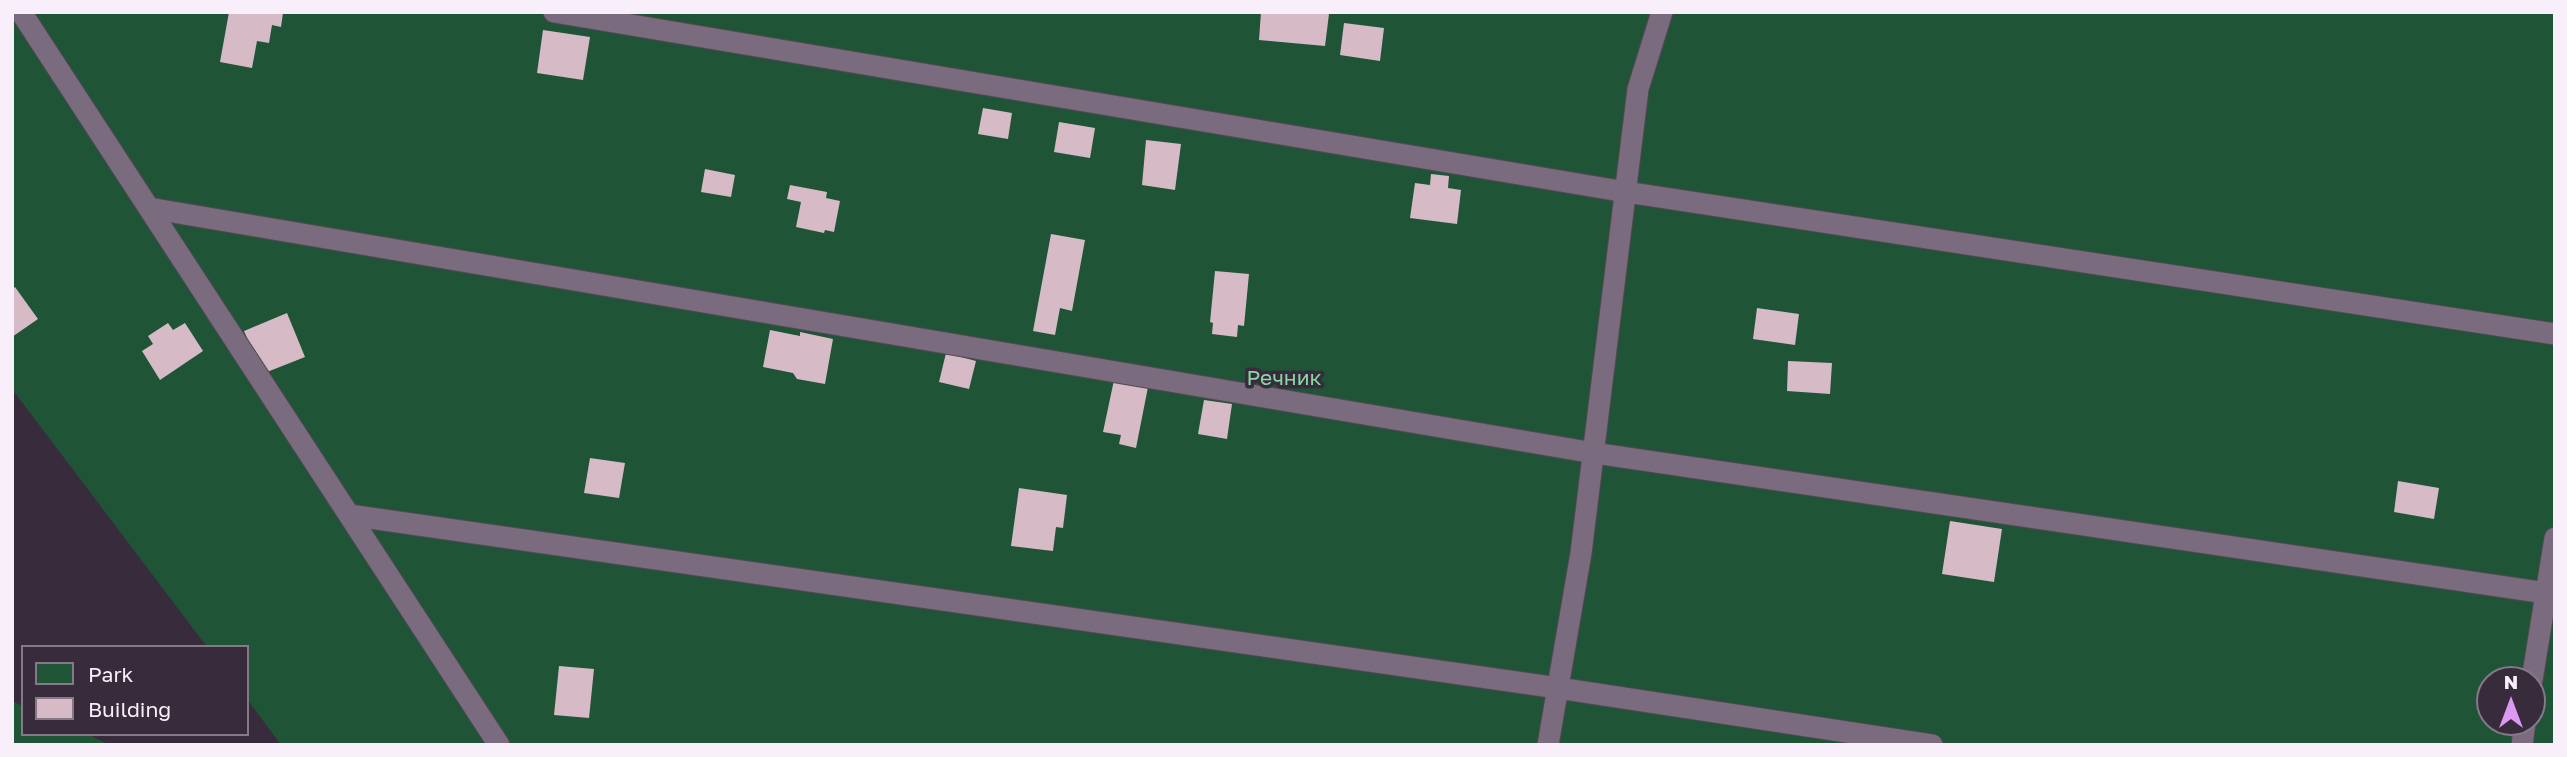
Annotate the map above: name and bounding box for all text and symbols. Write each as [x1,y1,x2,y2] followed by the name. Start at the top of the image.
[1246,365,1322,391] park label: Речник
[21,645,248,736] legend
[88,661,133,687] text: Park
[2476,666,2546,736] north arrow
[2504,670,2518,693] text: N
[88,696,171,722] text: Building

